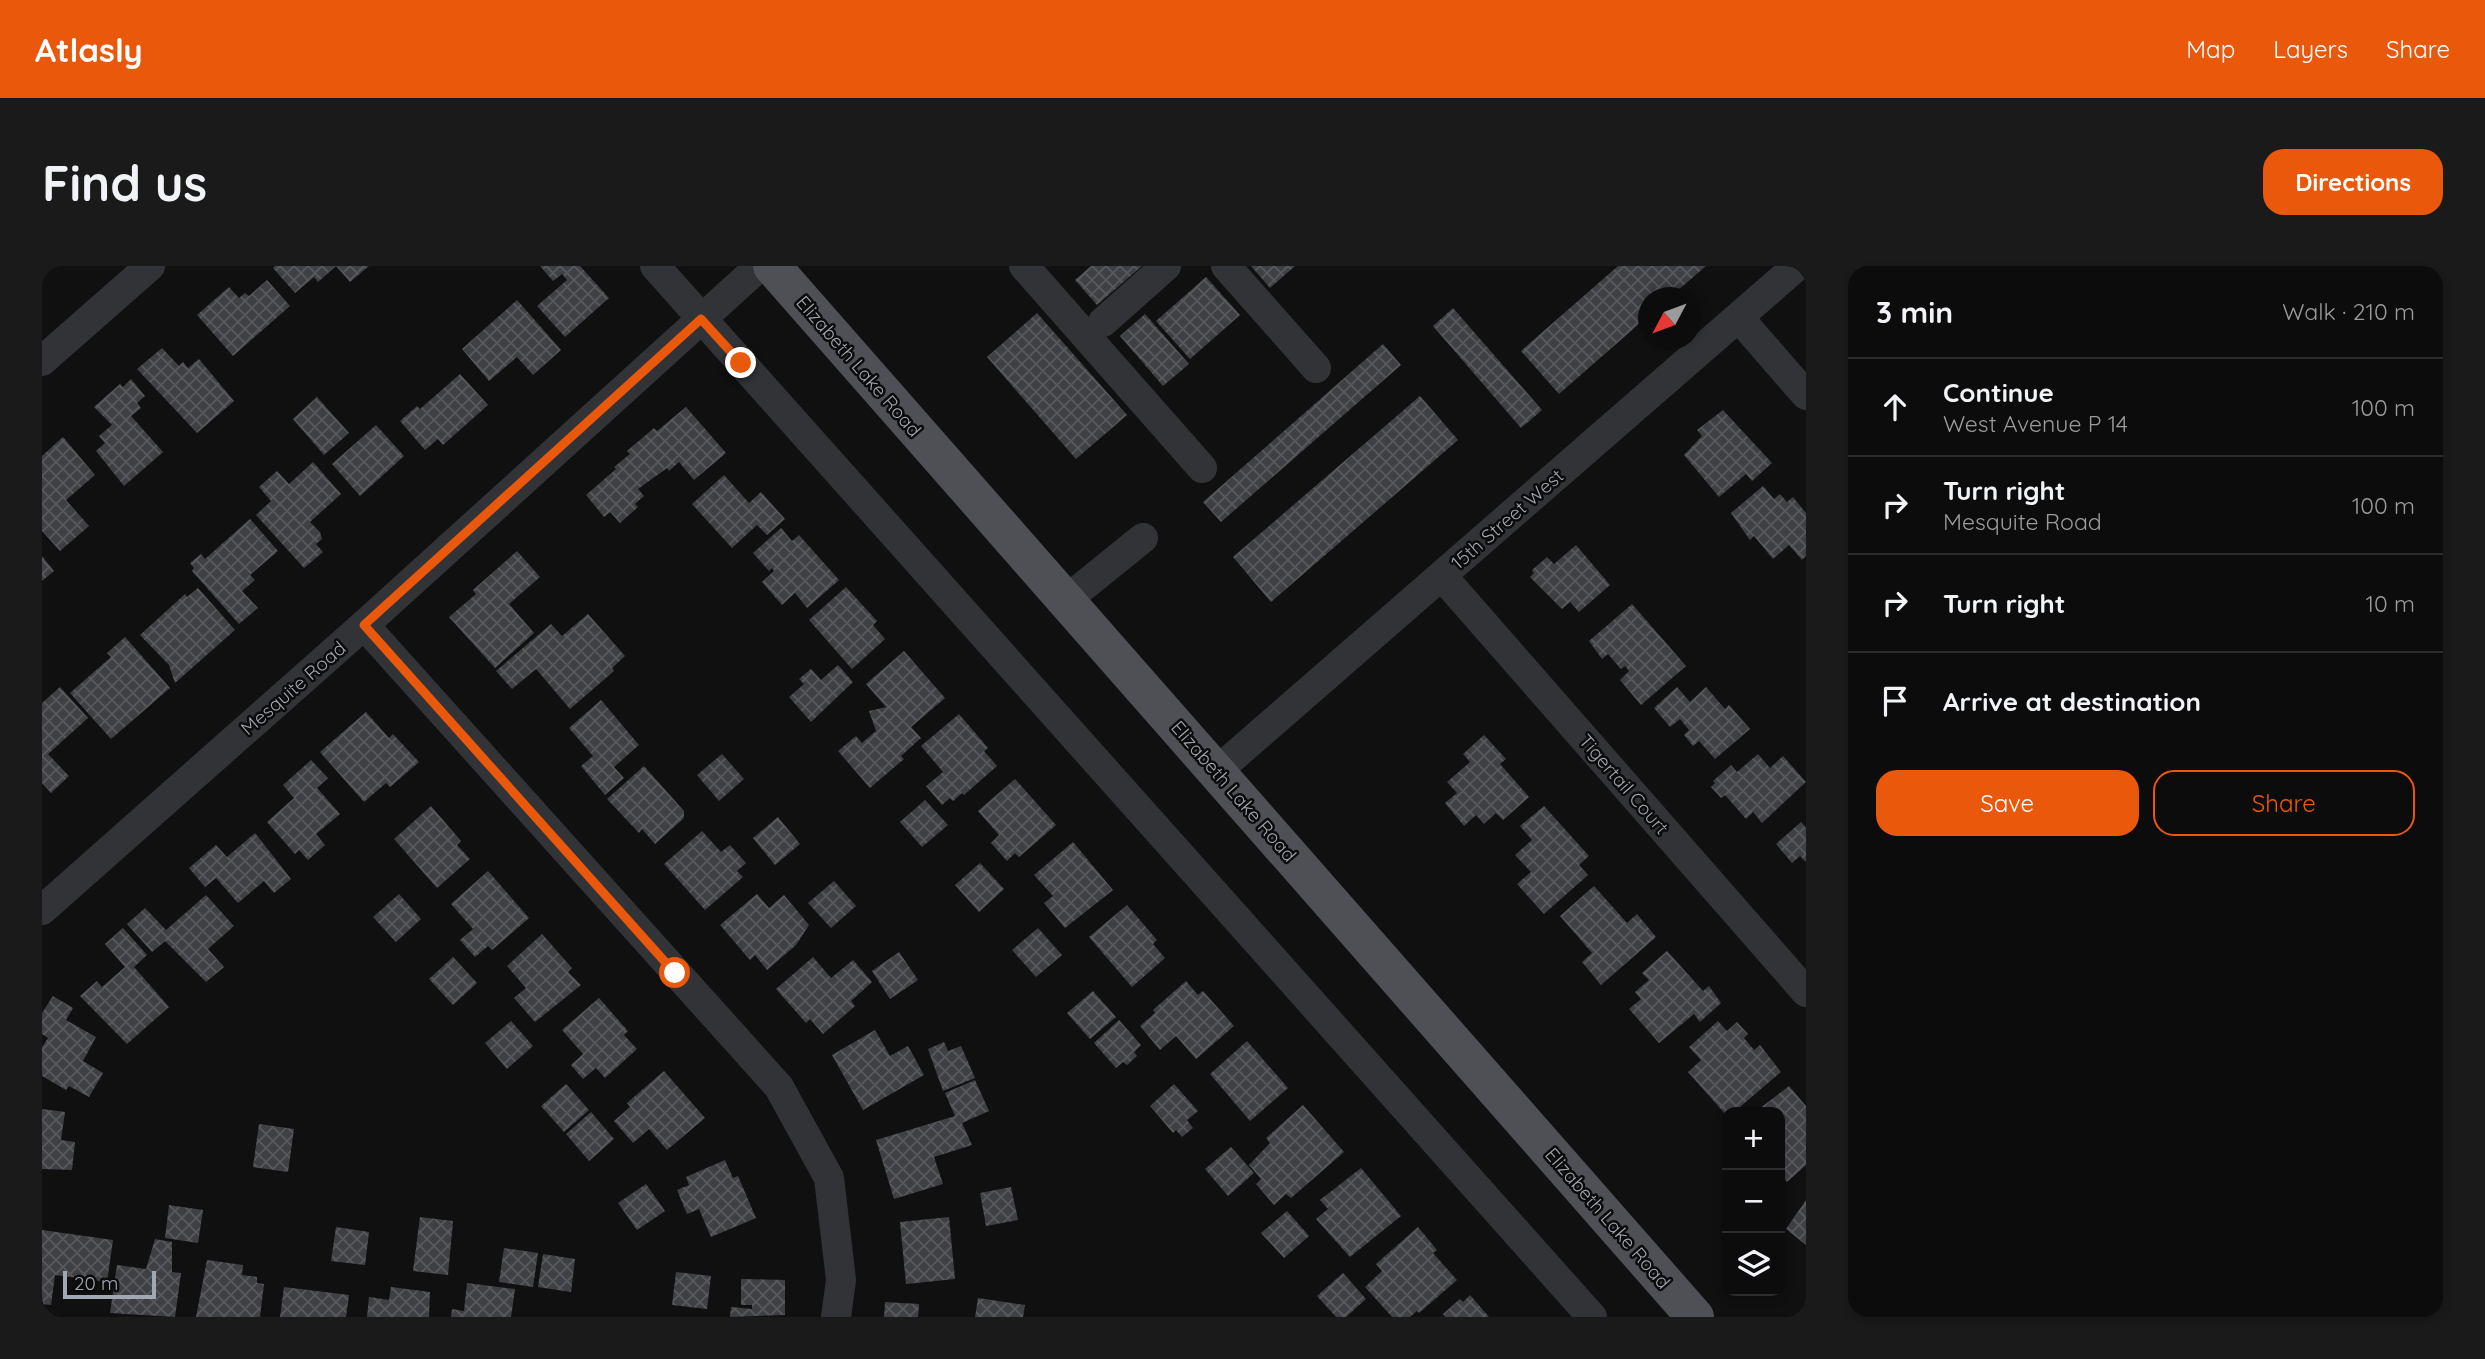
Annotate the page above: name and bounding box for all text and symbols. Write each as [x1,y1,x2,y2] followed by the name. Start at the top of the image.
[35,29,143,70] text: Atlasly
[2186,34,2235,64] text: Map
[2273,34,2348,64] text: Layers
[2386,34,2450,64] text: Share
[2263,149,2443,215] button: Directions
[42,152,207,213] text: Find us
[1638,287,1701,350] north arrow
[791,291,927,441] street label: Elizabeth Lake Road
[1876,293,1953,331] text: 3 min
[2282,297,2415,326] text: Walk · 210 m
[725,347,756,378] route end
[1943,376,2054,409] text: Continue
[1876,388,1914,426] icon: ahead
[2352,393,2415,422] text: 100 m
[1943,409,2128,438] text: West Avenue P 14
[1446,464,1568,574] street label: 15th Street West
[1943,474,2065,507] text: Turn right
[1876,486,1914,524] icon: right
[2352,491,2415,520] text: 100 m
[1943,507,2102,536] text: Mesquite Road
[1876,584,1914,622] icon: right
[1943,587,2065,620] text: Turn right
[2366,589,2415,618] text: 10 m
[236,636,350,740] street label: Mesquite Road
[1876,682,1914,720] icon: arrive
[1943,685,2201,718] text: Arrive at destination
[1166,716,1302,866] street label: Elizabeth Lake Road
[1574,729,1674,839] street label: Tigertail Court
[1876,770,2139,836] button: Save
[2153,770,2415,836] button: Share
[659,957,690,988] route start
[1722,1107,1785,1296] map controls
[1722,1107,1785,1170] button: +
[1540,1143,1676,1293] street label: Elizabeth Lake Road
[1722,1170,1785,1233] button: −
[1722,1233,1785,1296] button: layers
[63,1268,156,1300] scale bar
[74,1271,118,1295] text: 20 m

